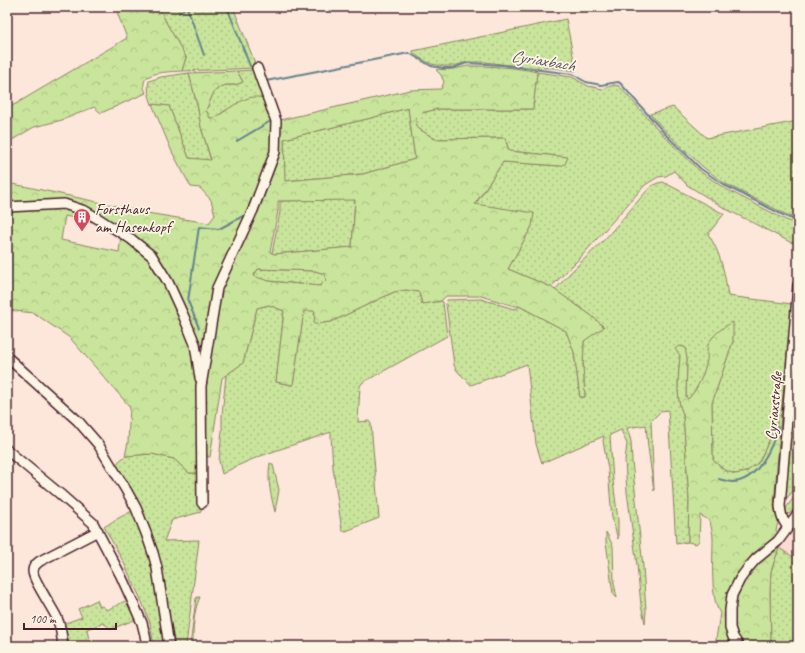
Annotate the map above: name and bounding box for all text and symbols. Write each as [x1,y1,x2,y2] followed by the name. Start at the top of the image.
[510,45,577,76] water label: Cyriaxbach
[95,199,175,237] place label: Forsthaus am Hasenkopf
[72,207,92,232] building icon: Forsthaus am Hasenkopf
[761,369,787,441] street label: Cyriaxstraße
[24,605,116,631] scale bar
[30,611,57,627] text: 100 m

